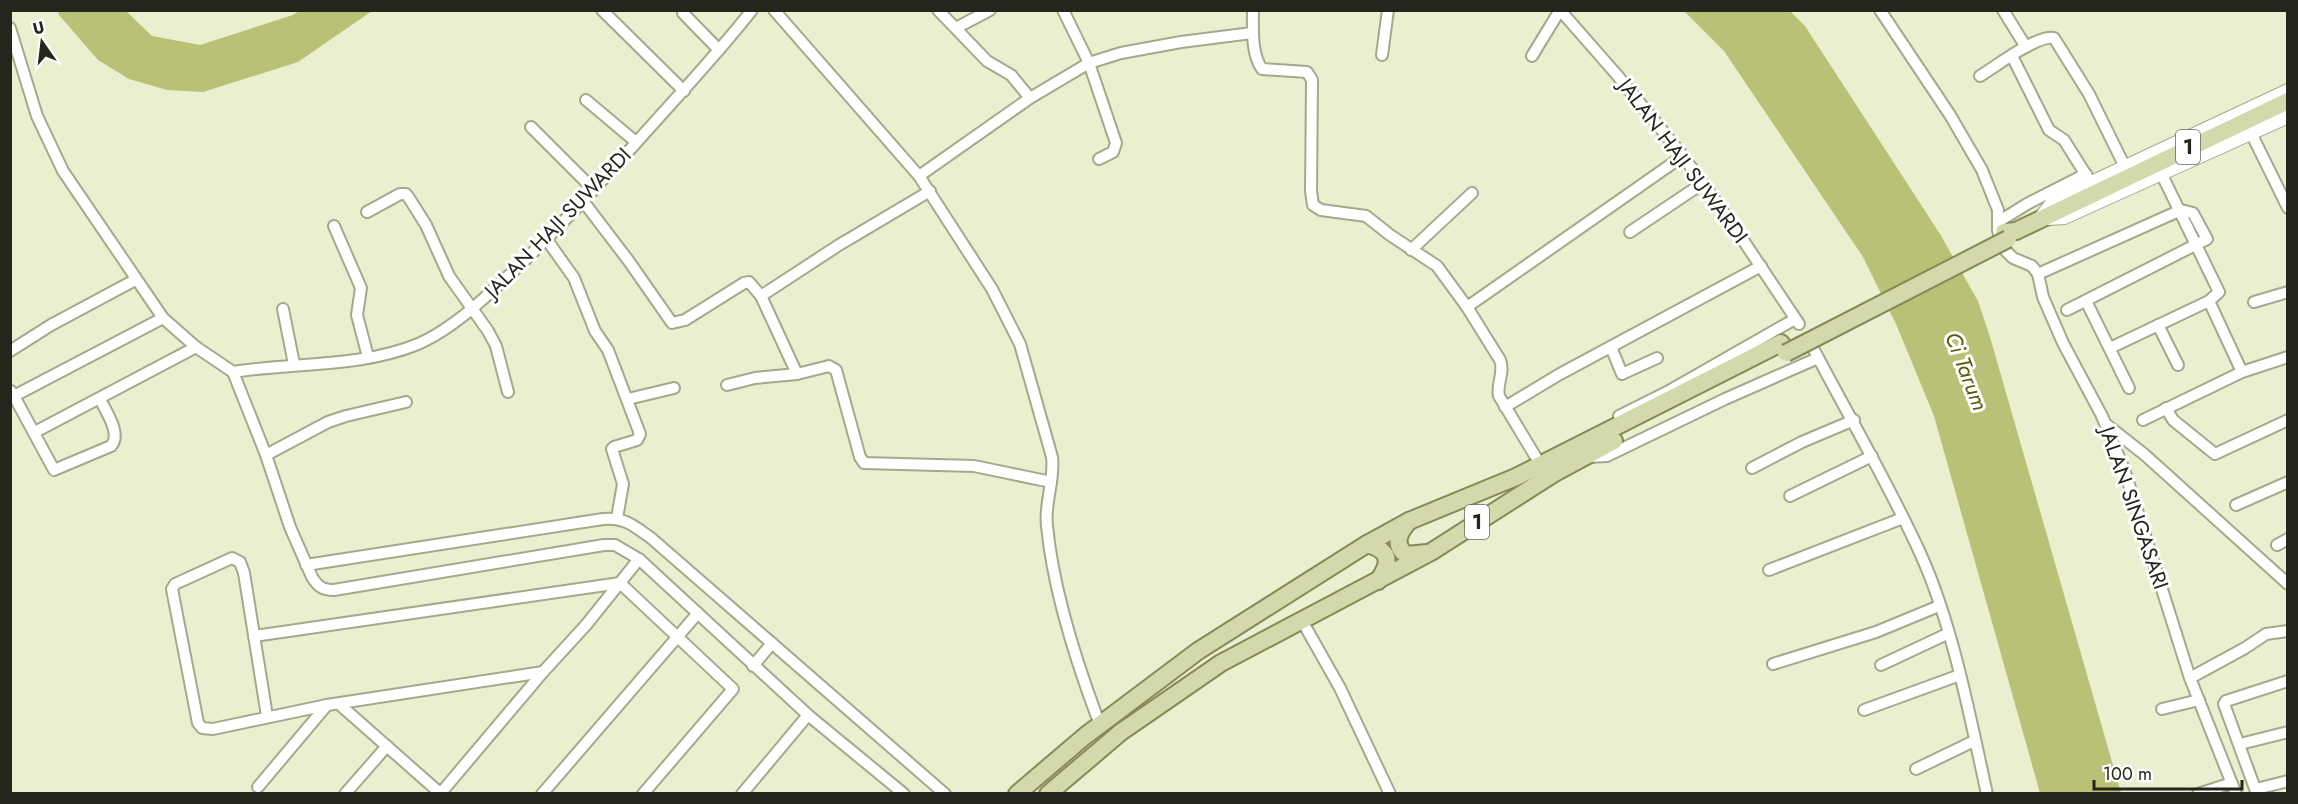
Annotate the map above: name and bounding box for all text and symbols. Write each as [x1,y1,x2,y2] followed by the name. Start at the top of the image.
[12,12,72,72] north arrow
[30,15,47,40] text: U
[1609,70,1755,250] street label: JALAN HAJI SUWARDI
[2176,130,2200,164] road number: 1
[476,141,638,307] street label: JALAN HAJI SUWARDI
[1937,327,1997,415] water label: Ci Tarum
[2091,420,2176,593] street label: JALAN SINGASARI
[1465,505,1489,539] road number: 1
[2094,753,2242,791] scale bar
[2103,761,2152,787] text: 100 m

